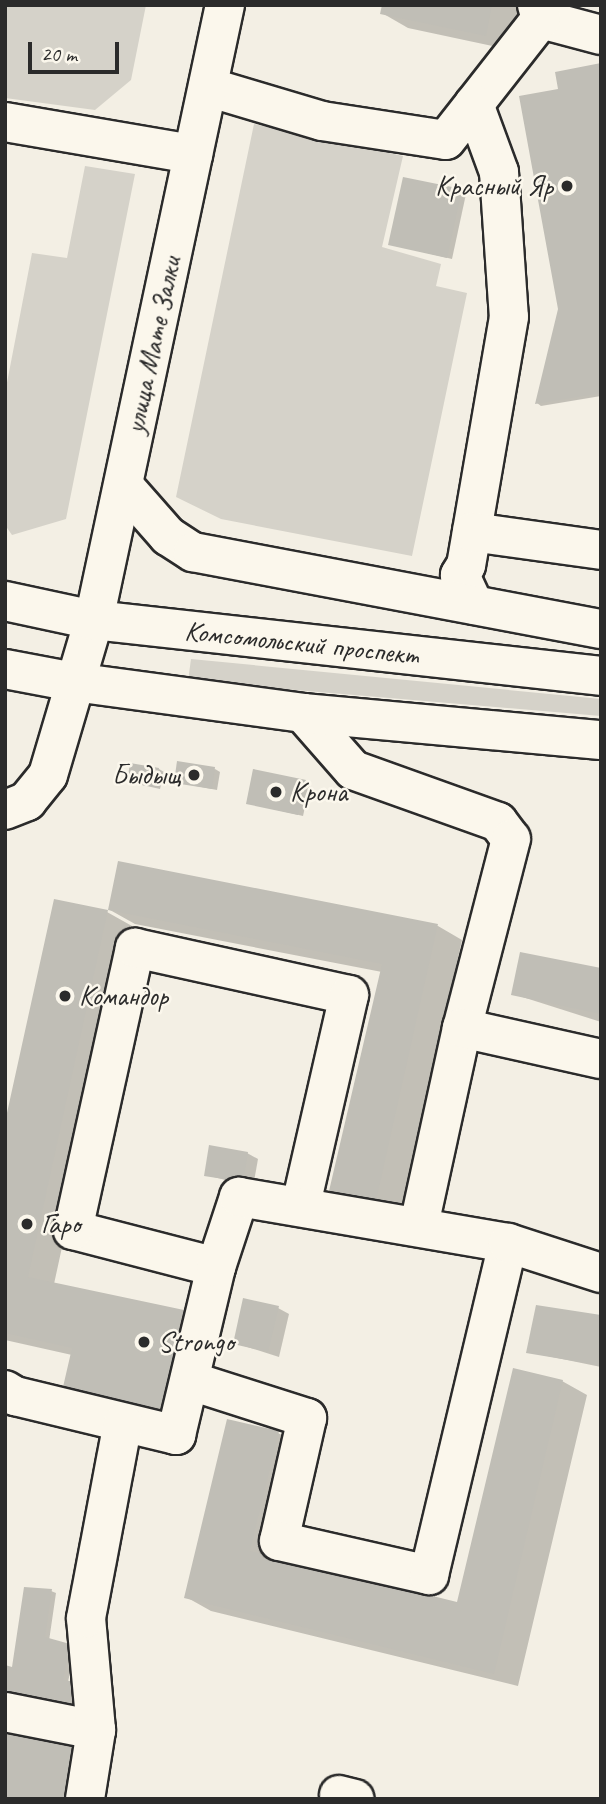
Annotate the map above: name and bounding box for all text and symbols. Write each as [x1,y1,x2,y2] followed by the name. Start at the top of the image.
[32,28,122,72] scale bar
[41,41,77,67] text: 20 m
[435,169,553,203] place label: Красный Яр
[559,178,575,194] marker: Красный Яр
[117,252,189,438] street label: улица Мате Залки
[183,614,421,672] street label: Комсомольский проспект
[112,758,180,792] place label: Быдыщ
[186,767,202,783] marker: Быдыщ
[290,775,347,809] place label: Крона
[268,784,284,800] marker: Крона
[79,979,168,1013] place label: Командор
[57,988,73,1004] marker: Командор
[41,1207,80,1241] place label: Гаро
[19,1216,35,1232] marker: Гаро
[158,1325,234,1359] place label: Strongo
[136,1334,152,1350] marker: Strongo

